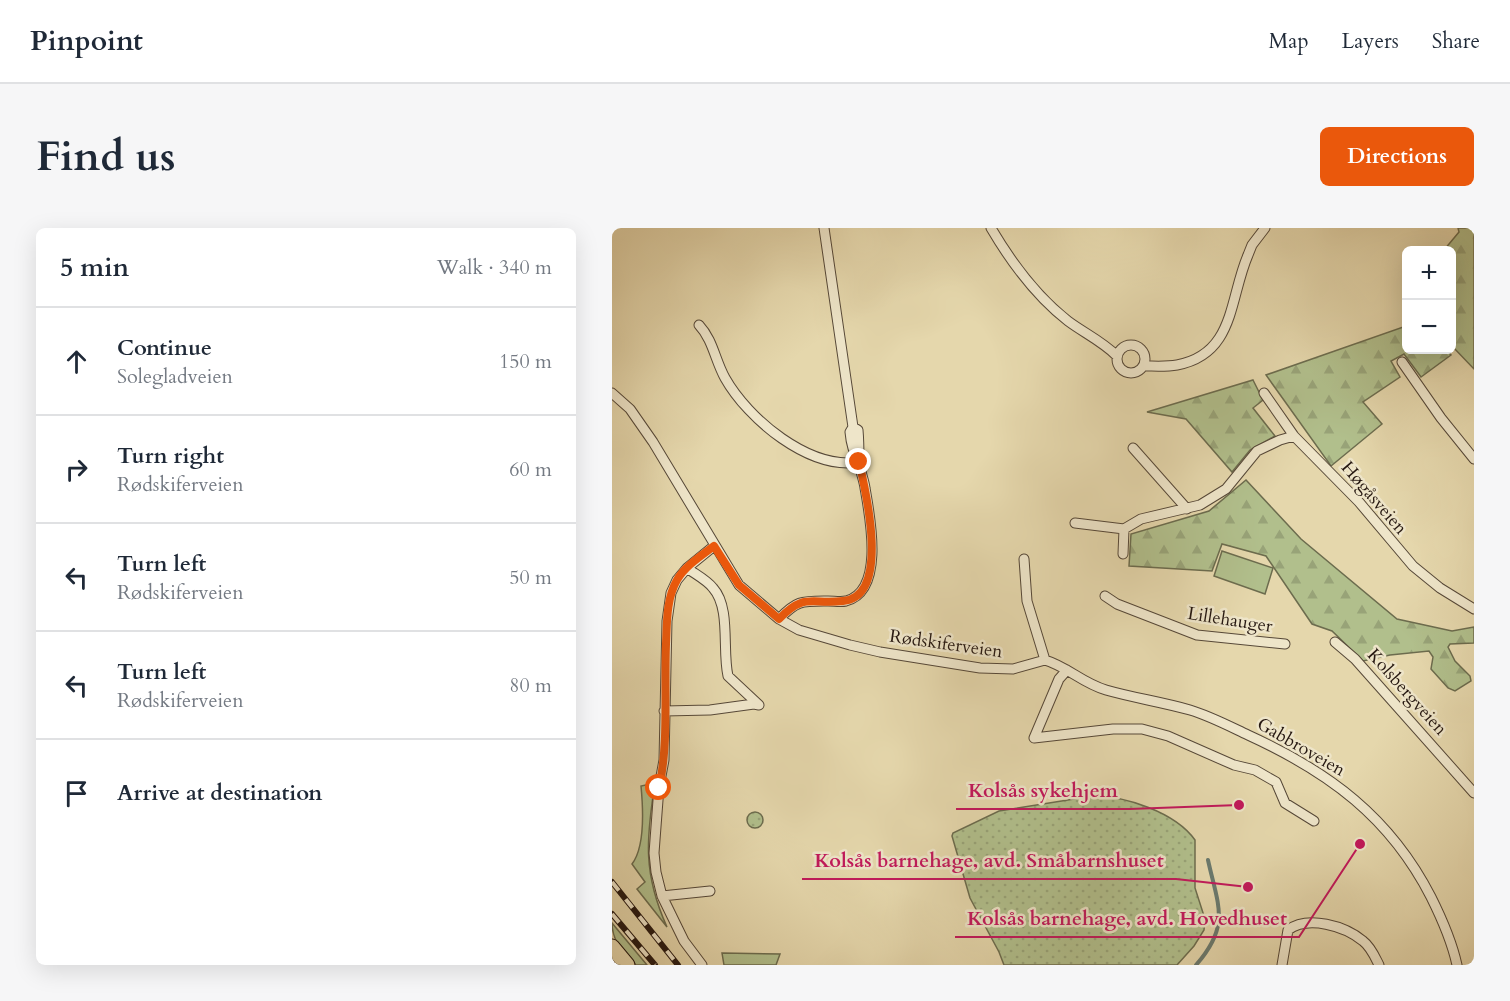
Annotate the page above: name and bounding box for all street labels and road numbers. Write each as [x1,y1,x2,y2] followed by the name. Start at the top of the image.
[1335,456,1413,541] street label: Høgåsveien
[1186,601,1275,639] street label: Lillehauger
[888,624,1005,664] street label: Rødskiferveien
[1361,643,1453,741] street label: Kolsbergveien
[1252,712,1351,783] street label: Gabbroveien

